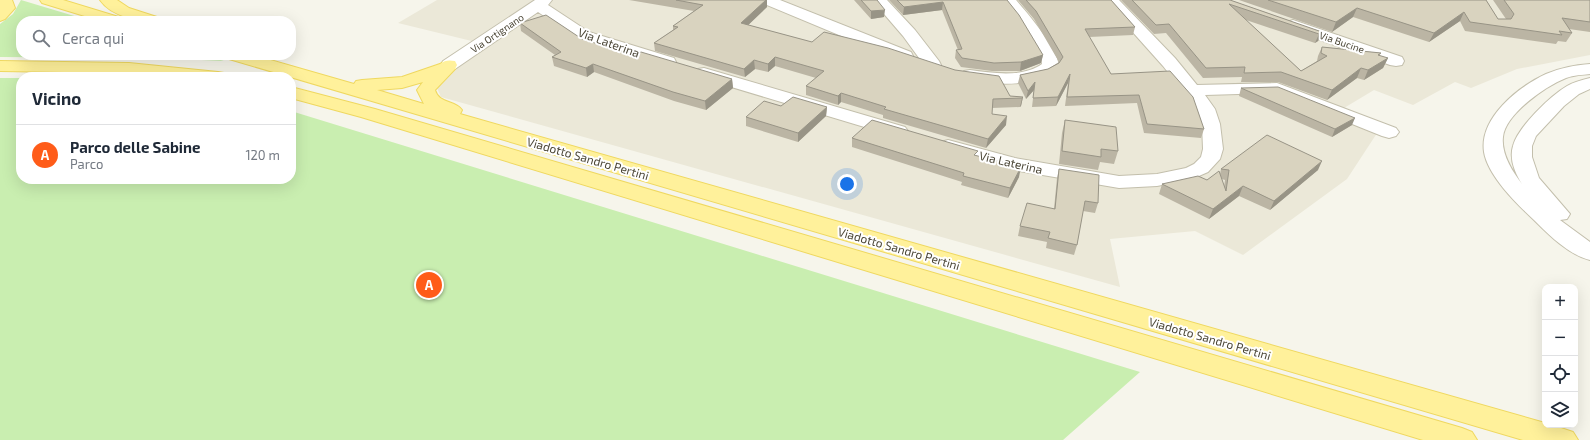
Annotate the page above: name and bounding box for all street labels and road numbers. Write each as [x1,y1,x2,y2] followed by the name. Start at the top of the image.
[468,11,526,55] street label: Via Ortignano
[576,24,642,60] street label: Via Laterina
[1318,29,1366,55] street label: Via Bucine
[525,134,651,182] street label: Viadotto Sandro Pertini
[978,148,1044,176] street label: Via Laterina
[836,224,962,272] street label: Viadotto Sandro Pertini
[1147,314,1273,362] street label: Viadotto Sandro Pertini

